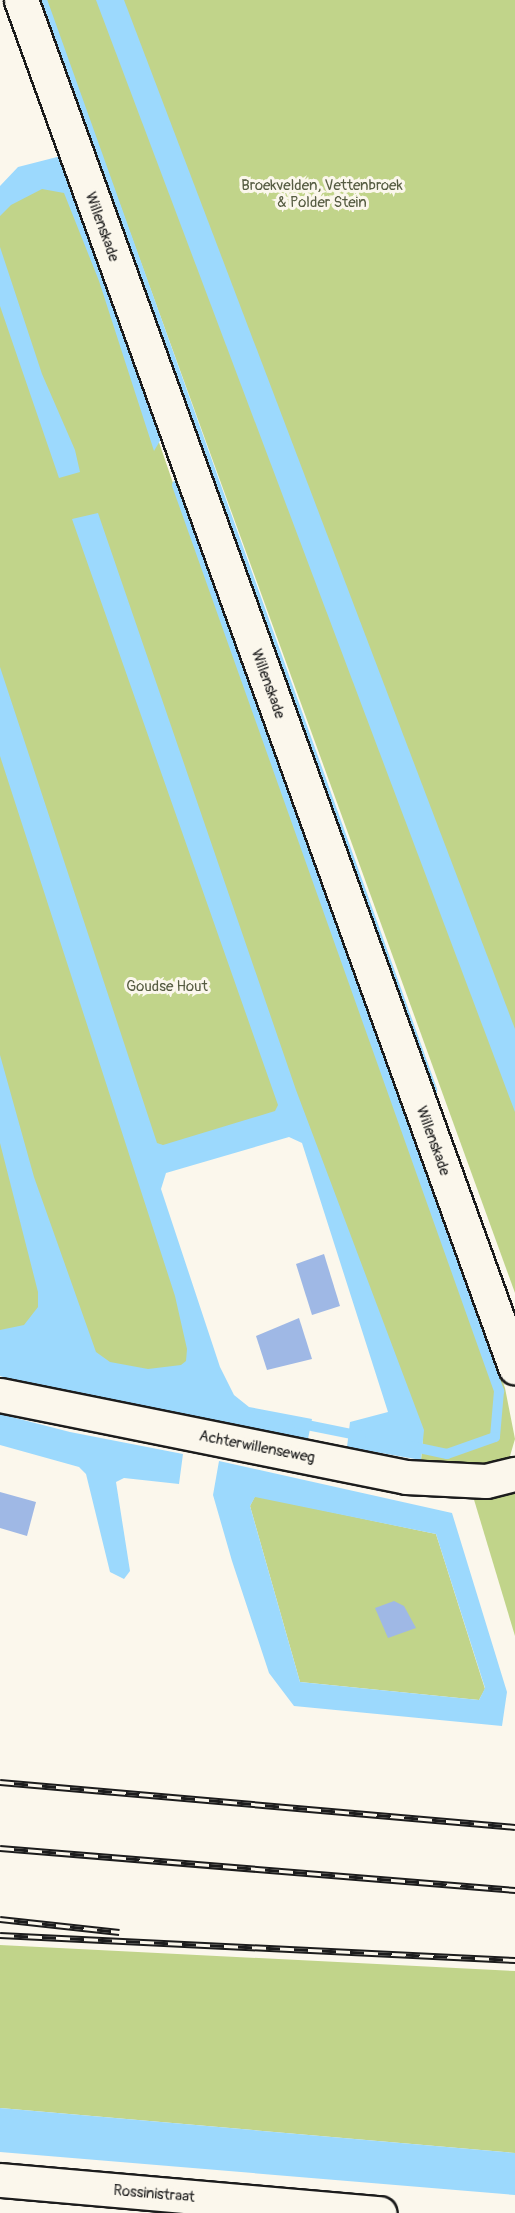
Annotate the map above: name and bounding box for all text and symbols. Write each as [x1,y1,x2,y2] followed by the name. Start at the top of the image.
[241,176,403,211] park label: Broekvelden, Vettenbroek & Polder Stein
[81,190,123,264] street label: Willenskade
[247,647,289,721] street label: Willenskade
[126,978,208,996] park label: Goudse Hout
[412,1104,454,1178] street label: Willenskade
[198,1427,316,1467] street label: Achterwillenseweg
[113,2181,195,2207] street label: Rossinistraat

